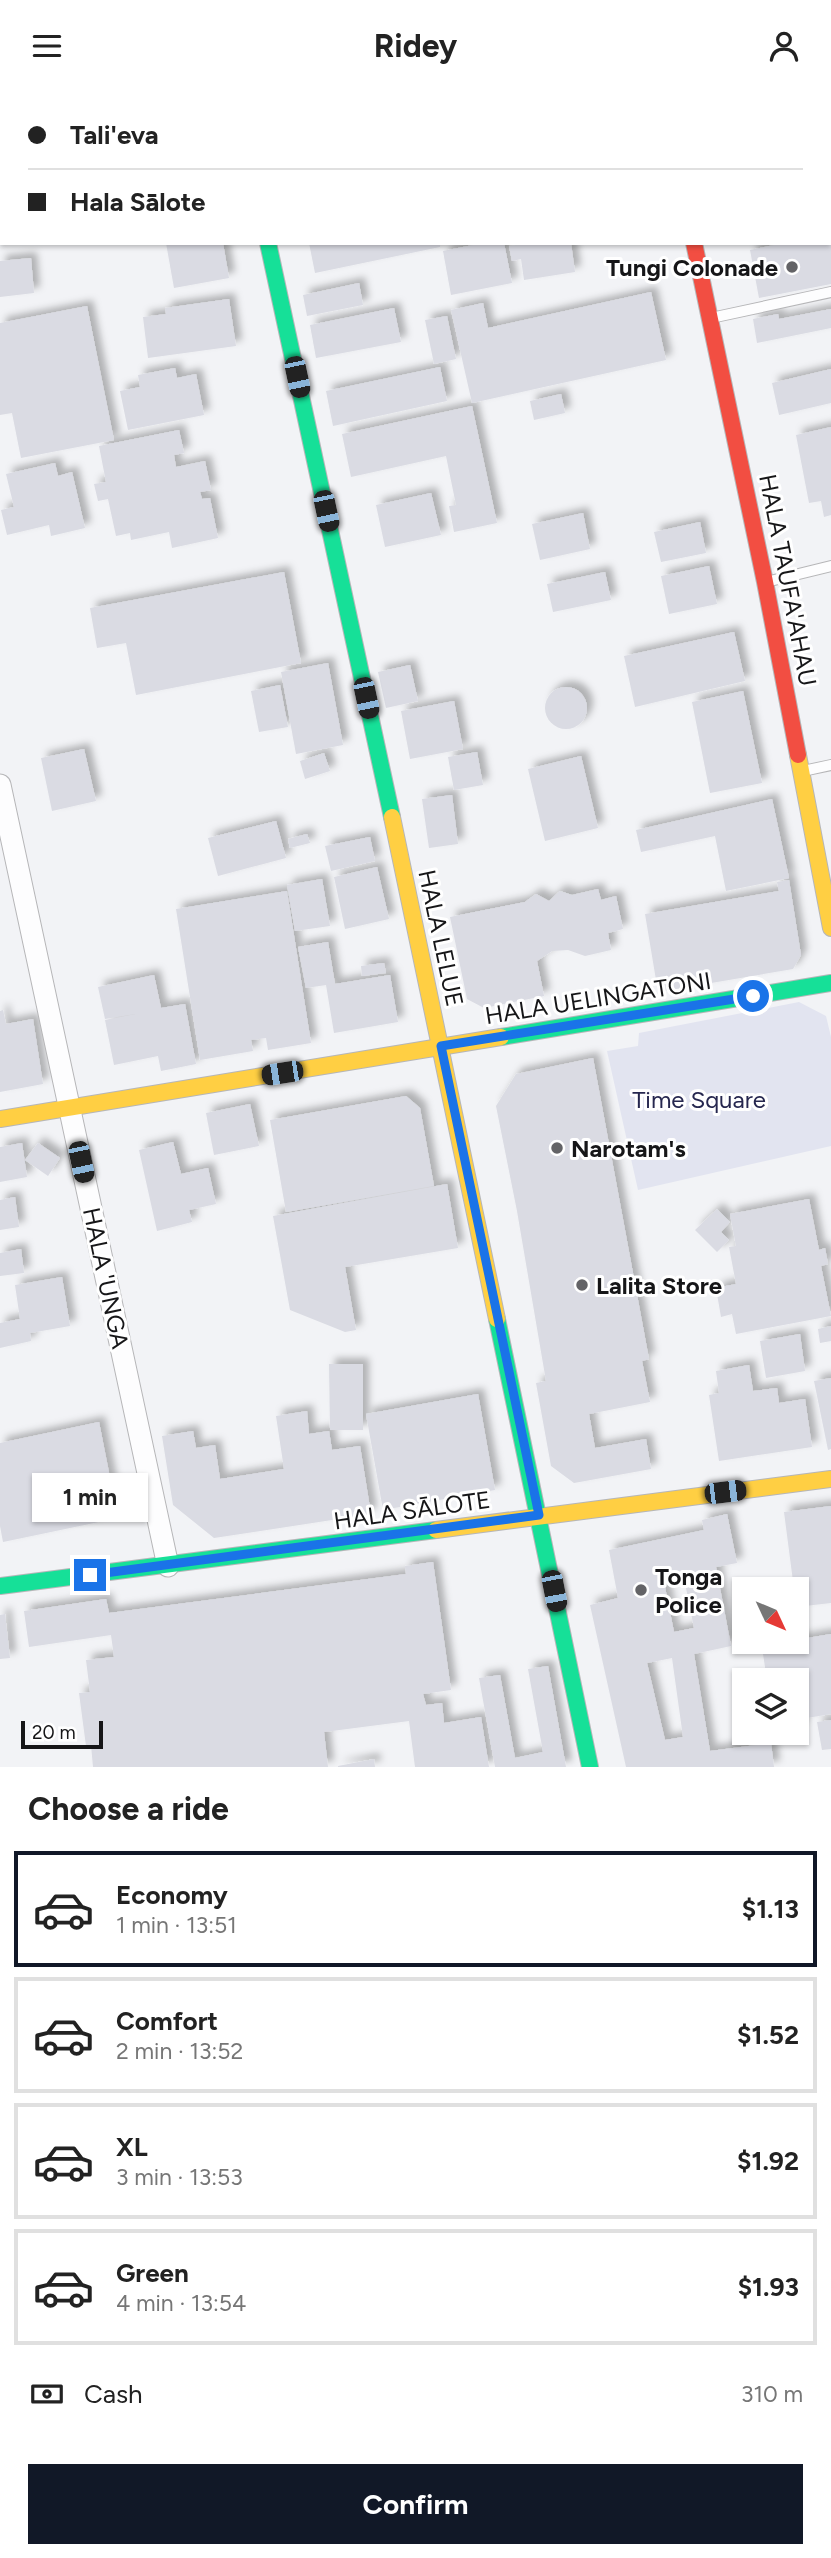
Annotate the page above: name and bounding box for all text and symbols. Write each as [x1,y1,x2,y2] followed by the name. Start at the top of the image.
[28,27,66,65] icon: menu
[374,27,457,65] text: Ridey
[765,27,803,65] icon: person
[70,119,159,151] text: Tali'eva
[70,186,205,218] text: Hala Sālote
[606,253,778,282] place label: Tungi Colonade
[784,259,800,275] marker: Tungi Colonade
[283,354,312,400] car
[753,472,823,688] street label: HALA TAUFA'AHAU
[312,488,341,534] car
[352,675,381,721] car
[412,867,470,1009] street label: HALA LELUE
[483,966,713,1030] street label: HALA UELINGATONI
[737,980,769,1012] route start
[260,1059,305,1087] car
[632,1085,766,1114] park label: Time Square
[571,1134,686,1163] place label: Narotam's
[67,1139,96,1185] car
[549,1140,565,1156] marker: Narotam's
[77,1205,135,1352] street label: HALA 'UNGA
[596,1271,722,1300] place label: Lalita Store
[574,1277,590,1293] marker: Lalita Store
[32,1473,148,1523] callout: 1 min
[703,1479,748,1505] car
[63,1483,117,1511] text: 1 min
[332,1485,492,1535] street label: HALA SĀLOTE
[74,1559,106,1591] route end
[655,1562,722,1619] place label: Tonga Police
[540,1568,569,1614] car
[732,1577,808,1654] north arrow
[732,1577,809,1745] map controls
[633,1582,649,1598] marker: Tonga Police
[732,1668,809,1745] button: layers
[21,1718,103,1750] scale bar
[32,1721,76,1744] text: 20 m
[28,1790,229,1828] text: Choose a ride
[32,1878,95,1941] icon: car
[116,1879,228,1911] text: Economy
[742,1893,799,1925] text: $1.13
[116,1911,237,1939] text: 1 min · 13:51
[32,2004,95,2067] icon: car
[116,2005,218,2037] text: Comfort
[737,2019,799,2051] text: $1.52
[116,2037,243,2065] text: 2 min · 13:52
[32,2130,95,2193] icon: car
[116,2131,148,2163] text: XL
[737,2145,799,2177] text: $1.92
[116,2163,243,2191] text: 3 min · 13:53
[32,2256,95,2319] icon: car
[116,2257,189,2289] text: Green
[738,2271,799,2303] text: $1.93
[116,2289,246,2317] text: 4 min · 13:54
[28,2375,66,2413] icon: cash
[84,2378,143,2410] text: Cash
[741,2380,803,2408] text: 310 m
[28,2464,803,2544] button: Confirm

